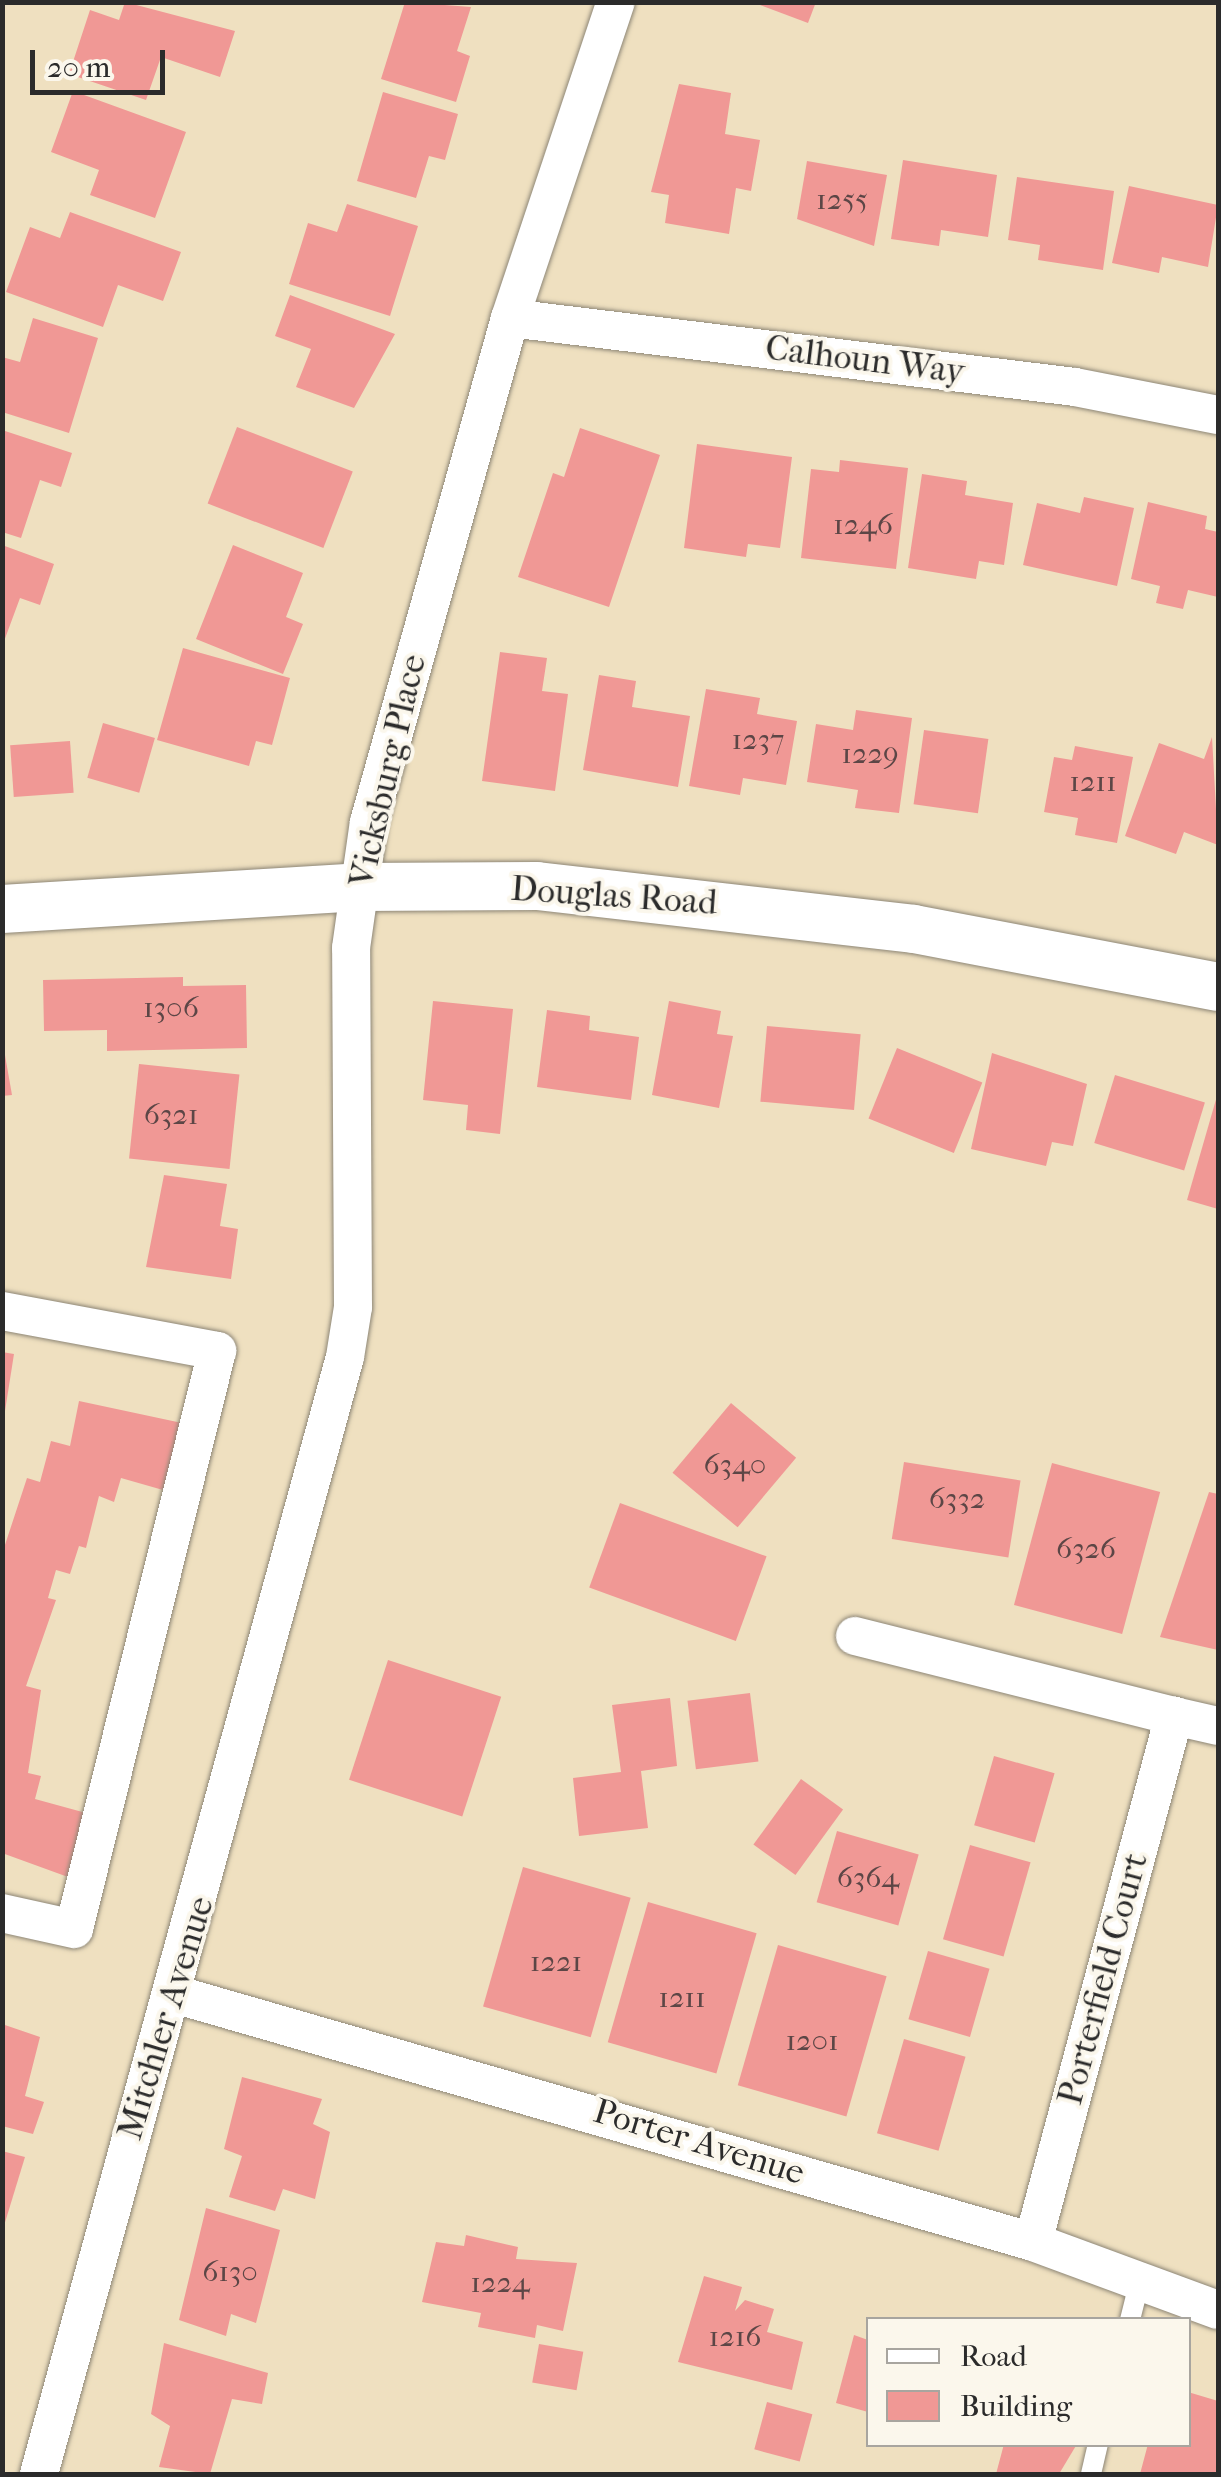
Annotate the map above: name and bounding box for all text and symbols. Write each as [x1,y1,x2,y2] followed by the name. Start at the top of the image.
[35,30,170,92] scale bar
[47,50,110,85] text: 20 m
[816,182,868,218] house number: 1255
[763,327,967,393] street label: Calhoun Way
[833,507,893,543] house number: 1246
[341,651,435,891] street label: Vicksburg Place
[732,722,784,758] house number: 1237
[841,736,899,772] house number: 1229
[1069,764,1117,800] house number: 1211
[509,868,719,924] street label: Douglas Road
[143,990,199,1026] house number: 1306
[144,1097,198,1133] house number: 6321
[704,1447,766,1483] house number: 6340
[929,1481,985,1517] house number: 6332
[1056,1531,1116,1567] house number: 6326
[1049,1849,1157,2109] street label: Porterfield Court
[837,1860,899,1896] house number: 6364
[109,1892,223,2144] street label: Mitchler Avenue
[530,1944,582,1980] house number: 1221
[658,1980,706,2016] house number: 1211
[785,2023,839,2059] house number: 1201
[589,2090,809,2194] street label: Porter Avenue
[202,2254,258,2290] house number: 6130
[470,2265,530,2301] house number: 1224
[866,2317,1191,2447] legend
[709,2319,761,2355] house number: 1216
[960,2339,1027,2374] text: Road
[960,2389,1072,2424] text: Building

